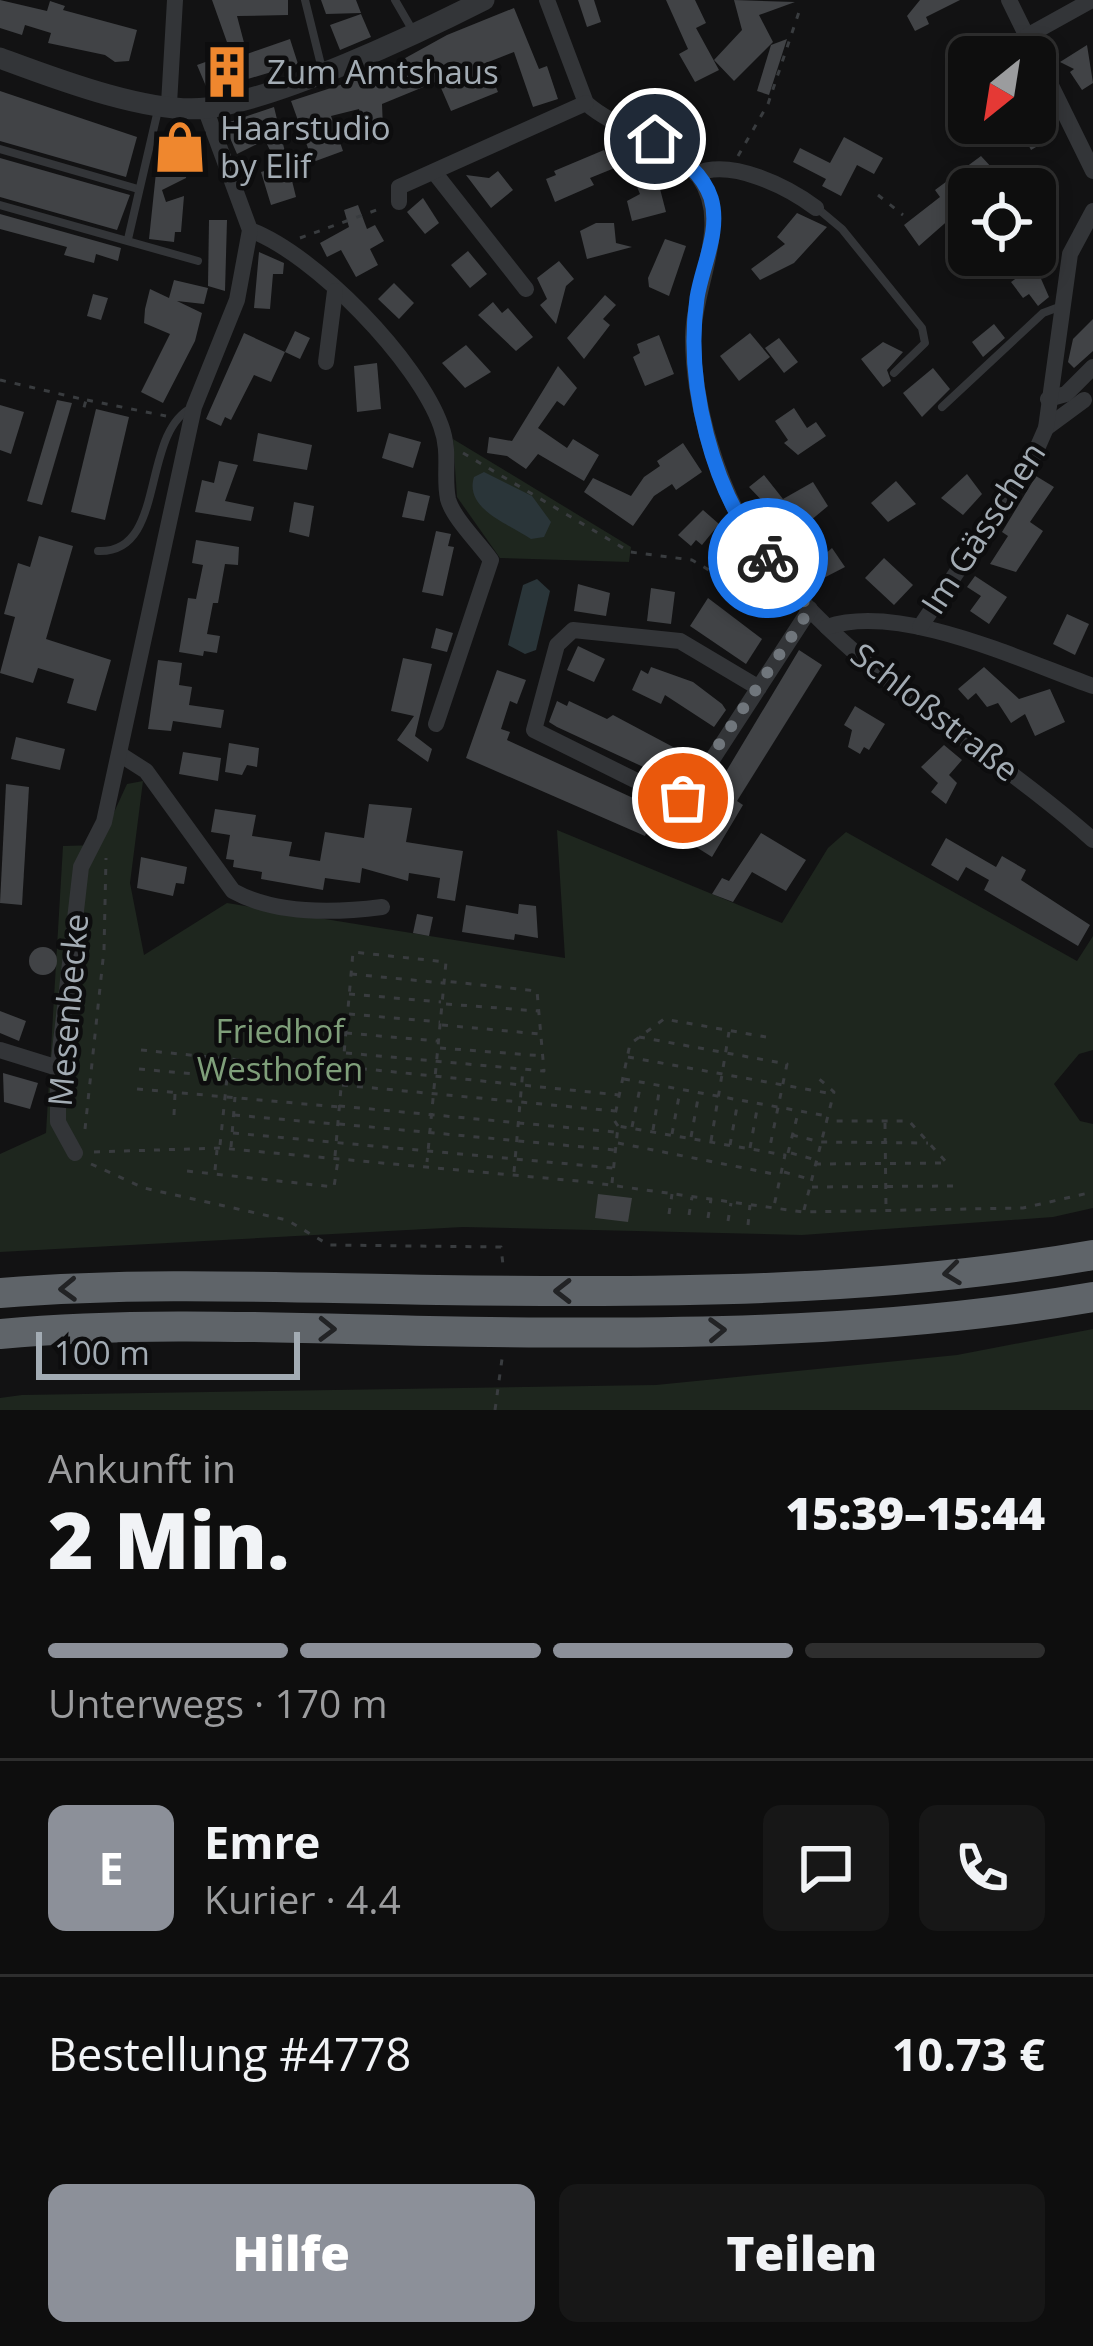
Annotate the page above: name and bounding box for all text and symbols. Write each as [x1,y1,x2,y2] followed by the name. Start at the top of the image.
[948,36,1056,144] north arrow
[948,36,1056,276] map controls
[198,43,256,101] building icon: Zum Amtshaus
[267,49,499,94] place label: Zum Amtshaus
[604,88,706,190] pin
[220,105,391,188] place label: Haarstudio by Elif
[622,106,688,172] icon: home
[151,118,209,176] shop icon: Haarstudio by Elif
[948,168,1056,276] button: locate
[910,433,1055,623] street label: Im Gässchen
[708,498,828,618] courier
[735,525,801,591] icon: bike
[842,632,1028,791] street label: Schloßstraße
[632,747,734,849] pin
[650,765,716,831] icon: bag
[37,912,98,1108] street label: Mesenbecke
[197,1008,363,1091] park label: Friedhof Westhofen
[942,1260,962,1286] one-way arrow
[58,1276,77,1302] one-way arrow
[553,1278,571,1304] one-way arrow
[318,1316,337,1342] one-way arrow
[708,1317,727,1343] one-way arrow
[36,1326,300,1379] scale bar
[54,1330,150,1375] text: 100 m
[48,1441,236,1494] text: Ankunft in
[786,1482,1045,1543] text: 15:39–15:44
[48,1486,290,1592] text: 2 Min.
[48,1676,388,1729] text: Unterwegs · 170 m
[763,1805,889,1931] button: chat
[919,1805,1045,1931] button: phone
[204,1811,320,1872] text: Emre
[98,1837,124,1898] text: E
[204,1872,401,1925] text: Kurier · 4.4
[48,2023,411,2084] text: Bestellung #4778
[892,2023,1045,2084] text: 10.73 €
[48,2184,535,2322] button: Hilfe
[559,2184,1045,2322] button: Teilen

